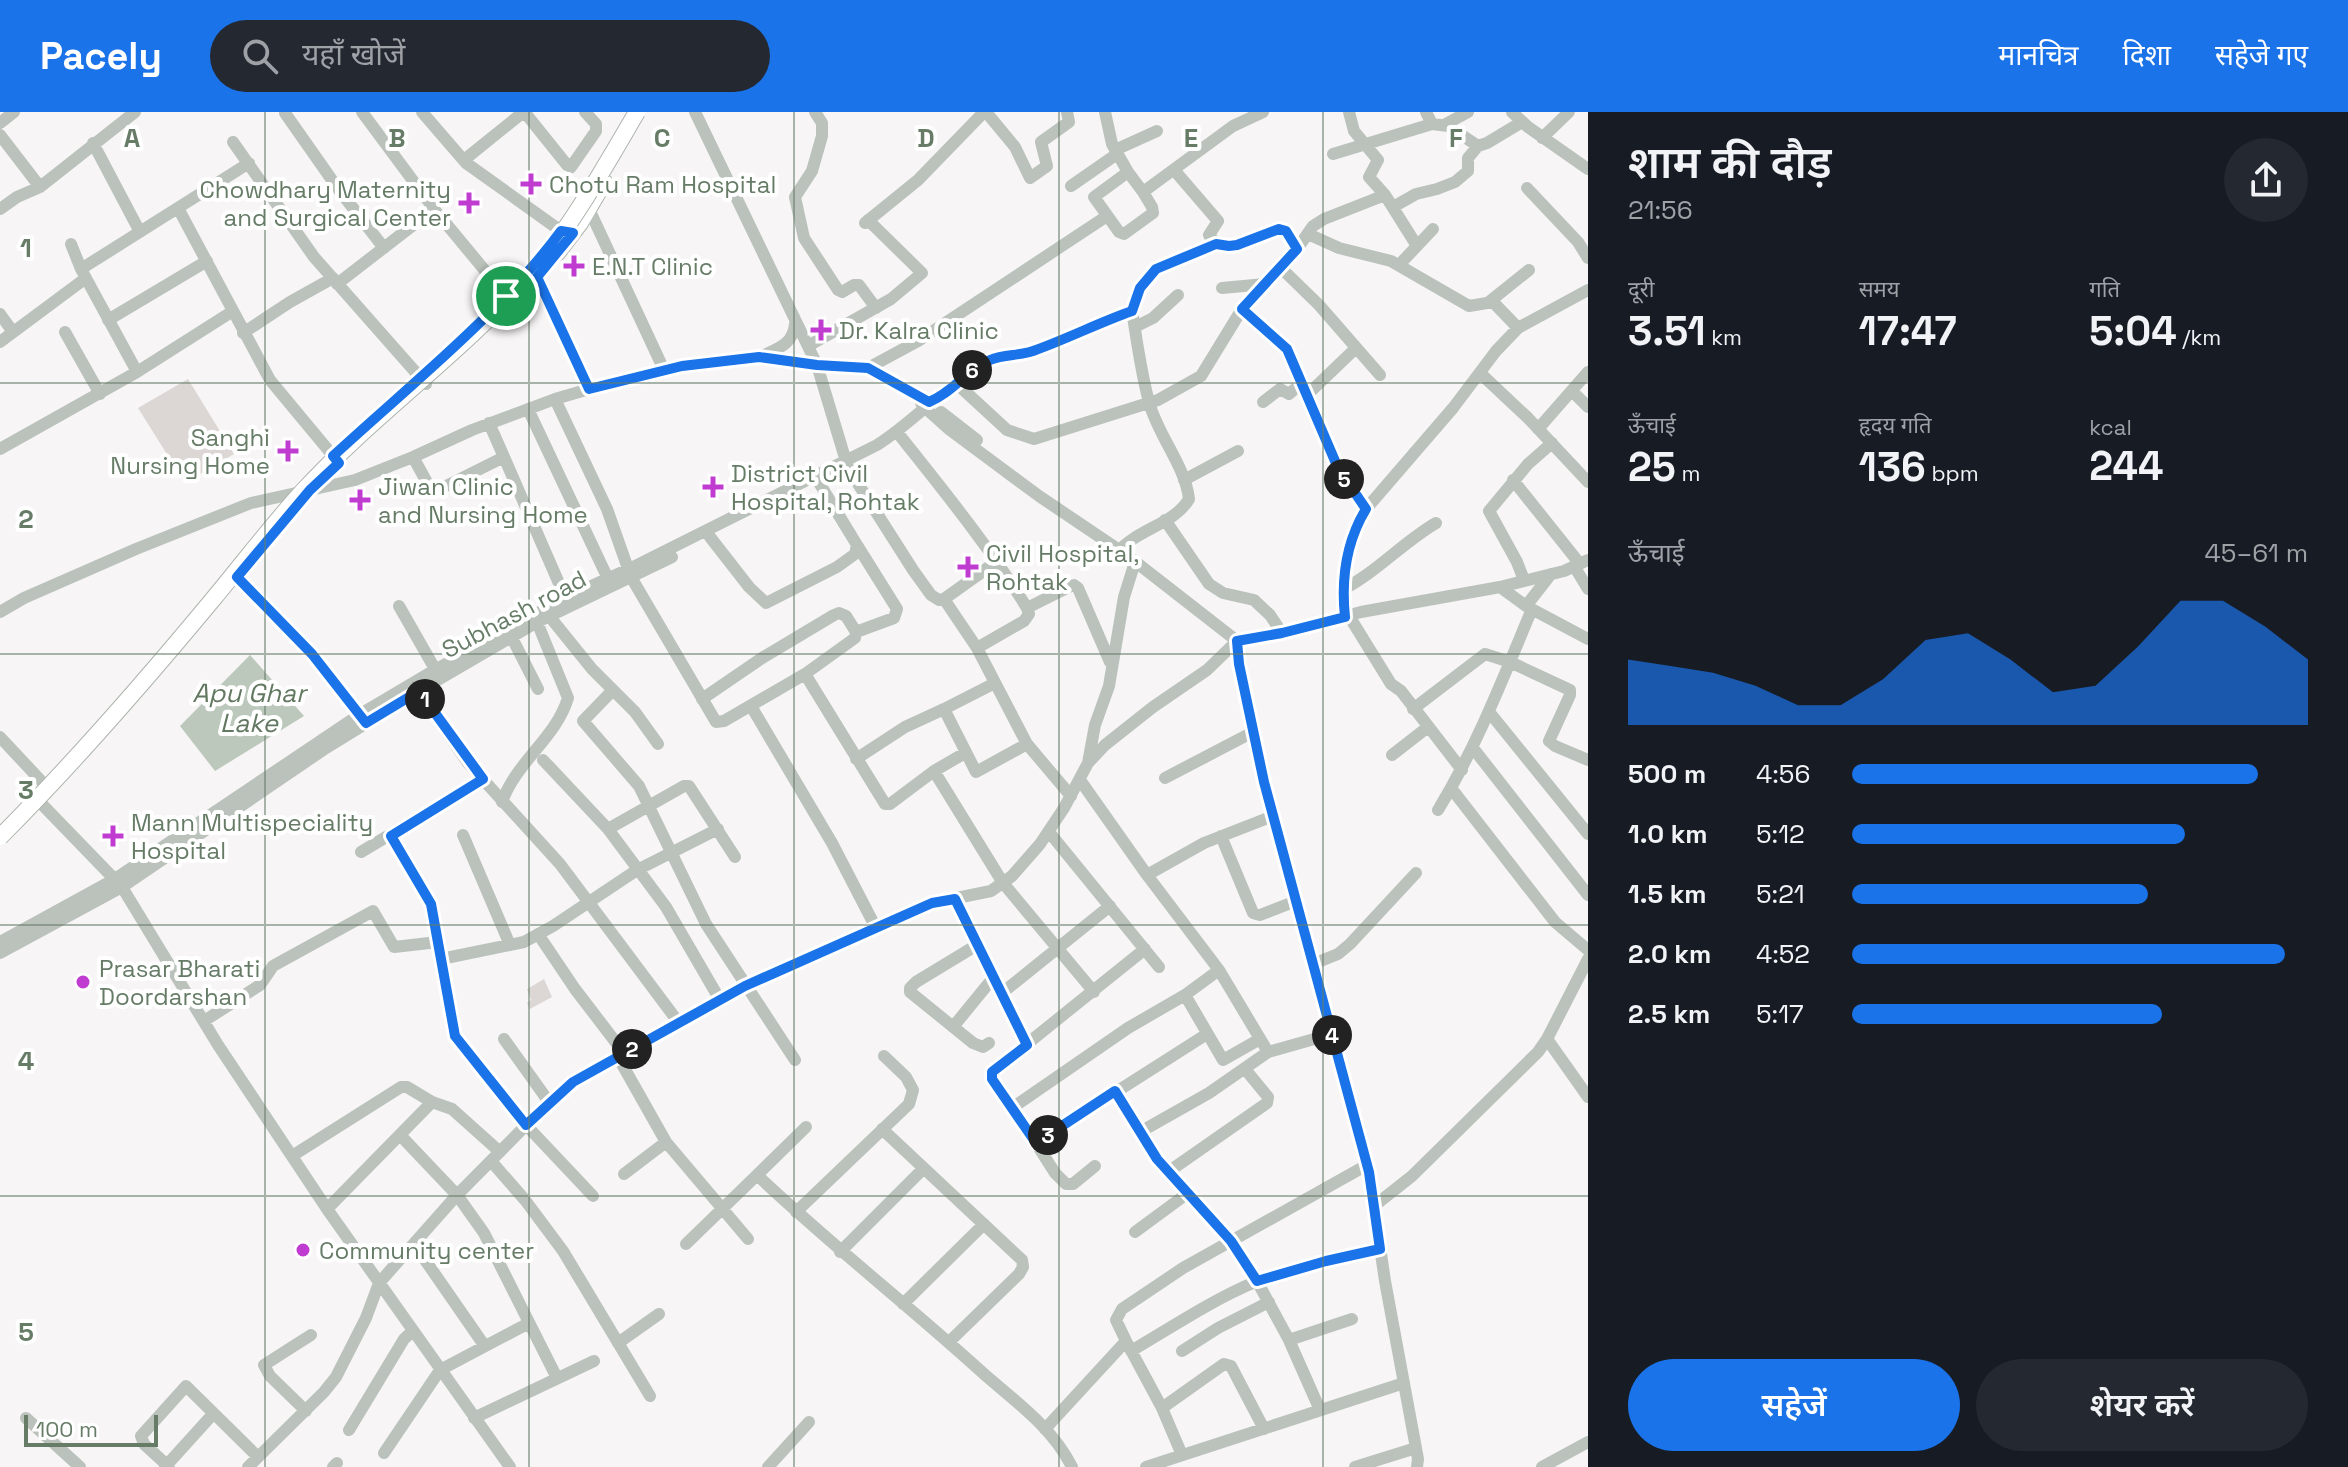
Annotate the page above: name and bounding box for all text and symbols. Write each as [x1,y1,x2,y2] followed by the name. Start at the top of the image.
[210,20,770,92] search box
[40,32,162,80] text: Pacely
[238,34,282,78] icon: search
[302,35,405,74] text: यहाँ खोजें
[1999,37,2079,73] text: मानचित्र
[2123,37,2171,73] text: दिशा
[2215,37,2308,73] text: सहेजे गए
[124,121,141,155] text: A
[388,121,406,155] text: B
[654,121,670,155] text: C
[917,121,935,155] text: D
[1184,121,1198,155] text: E
[1449,121,1463,155] text: F
[1628,135,1831,191] text: शाम की दौड़
[2224,138,2308,222] button: share
[549,169,776,200] place label: Chotu Ram Hospital
[520,173,542,195] marker: Chotu Ram Hospital
[199,174,451,233] place label: Chowdhary Maternity and Surgical Center
[458,192,480,214] marker: Chowdhary Maternity and Surgical Center
[1628,193,1693,227] text: 21:56
[20,231,32,265] text: 1
[592,251,713,282] place label: E.N.T Clinic
[563,255,585,277] marker: E.N.T Clinic
[472,262,540,330] pin
[484,274,528,318] icon: arrive
[1628,275,1654,303] text: दूरी
[1859,275,1899,303] text: समय
[2089,275,2120,303] text: गति
[1628,306,1706,357] text: 3.51
[1859,306,1957,357] text: 17:47
[2089,306,2177,357] text: 5:04
[839,315,999,346] place label: Dr. Kalra Clinic
[810,319,832,341] marker: Dr. Kalra Clinic
[1706,323,1742,351] text: km
[2177,323,2221,351] text: /km
[952,350,992,390] pin: 6
[965,356,979,384] text: 6
[1628,411,1676,439] text: ऊँचाई
[1859,411,1931,439] text: हृदय गति
[2089,413,2132,441] text: kcal
[110,422,270,481] place label: Sanghi Nursing Home
[277,440,299,462] marker: Sanghi Nursing Home
[2089,441,2163,492] text: 244
[1628,442,1676,493] text: 25
[1859,442,1926,493] text: 136
[731,458,920,517] place label: District Civil Hospital, Rohtak
[1324,459,1364,499] pin: 5
[1676,459,1700,487] text: m
[1926,459,1979,487] text: bpm
[1337,465,1351,493] text: 5
[378,471,588,530] place label: Jiwan Clinic and Nursing Home
[702,476,724,498] marker: District Civil Hospital, Rohtak
[349,489,371,511] marker: Jiwan Clinic and Nursing Home
[18,502,34,536] text: 2
[1628,536,1684,570] text: ऊँचाई
[2205,536,2308,570] text: 45–61 m
[986,538,1139,597] place label: Civil Hospital, Rohtak
[957,556,979,578] marker: Civil Hospital, Rohtak
[436,563,592,665] street label: Subhash road
[192,676,309,740] water label: Apu Ghar Lake
[405,679,445,719] pin: 1
[420,685,430,713] text: 1
[1628,757,1706,791] text: 500 m
[1756,757,1810,791] text: 4:56
[18,773,34,807] text: 3
[131,807,373,866] place label: Mann Multispeciality Hospital
[1628,817,1708,851] text: 1.0 km
[1756,817,1805,851] text: 5:12
[102,825,124,847] marker: Mann Multispeciality Hospital
[1628,877,1707,911] text: 1.5 km
[1756,877,1805,911] text: 5:21
[1628,937,1711,971] text: 2.0 km
[1756,937,1810,971] text: 4:52
[99,953,260,1012] place label: Prasar Bharati Doordarshan
[74,973,92,991] marker: Prasar Bharati Doordarshan
[1628,997,1710,1031] text: 2.5 km
[1756,997,1804,1031] text: 5:17
[1312,1015,1352,1055] pin: 4
[1325,1021,1339,1049] text: 4
[612,1029,652,1069] pin: 2
[625,1035,639,1063] text: 2
[18,1044,34,1078] text: 4
[1028,1115,1068,1155] pin: 3
[1041,1121,1055,1149] text: 3
[319,1235,534,1266] place label: Community center
[294,1241,312,1259] marker: Community center
[18,1315,34,1349] text: 5
[1628,1359,1960,1451] button: सहेजें
[1976,1359,2308,1451] button: शेयर करें
[24,1411,158,1447] scale bar
[36,1415,98,1443] text: 100 m

